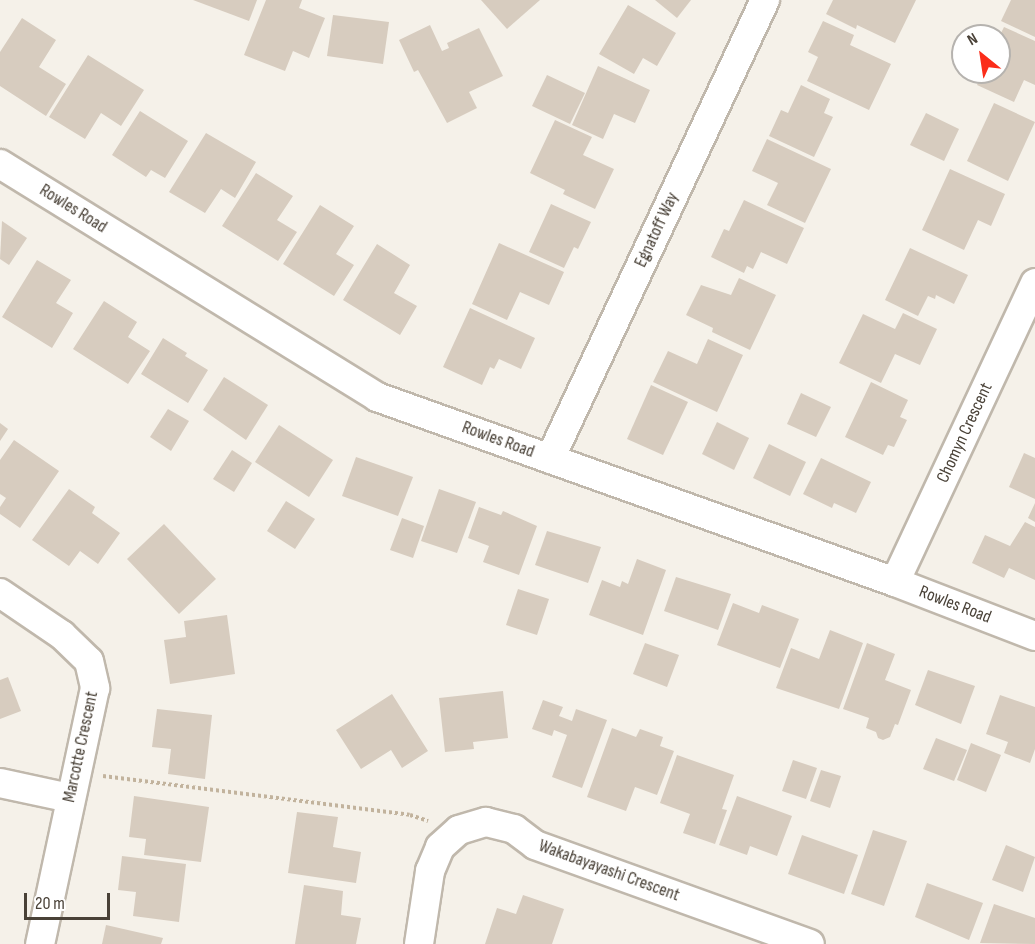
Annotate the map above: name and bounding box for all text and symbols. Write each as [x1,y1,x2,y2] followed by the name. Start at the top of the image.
[951,24,1011,84] north arrow
[964,29,981,50] text: N
[35,180,111,238] street label: Rowles Road
[630,189,684,271] street label: Egnatoff Way
[932,380,998,486] street label: Chomyn Crescent
[459,417,537,463] street label: Rowles Road
[916,581,994,629] street label: Rowles Road
[59,690,103,804] street label: Marcotte Crescent
[535,835,683,907] street label: Wakabayayashi Crescent
[27,881,112,919] scale bar
[35,893,65,914] text: 20 m

